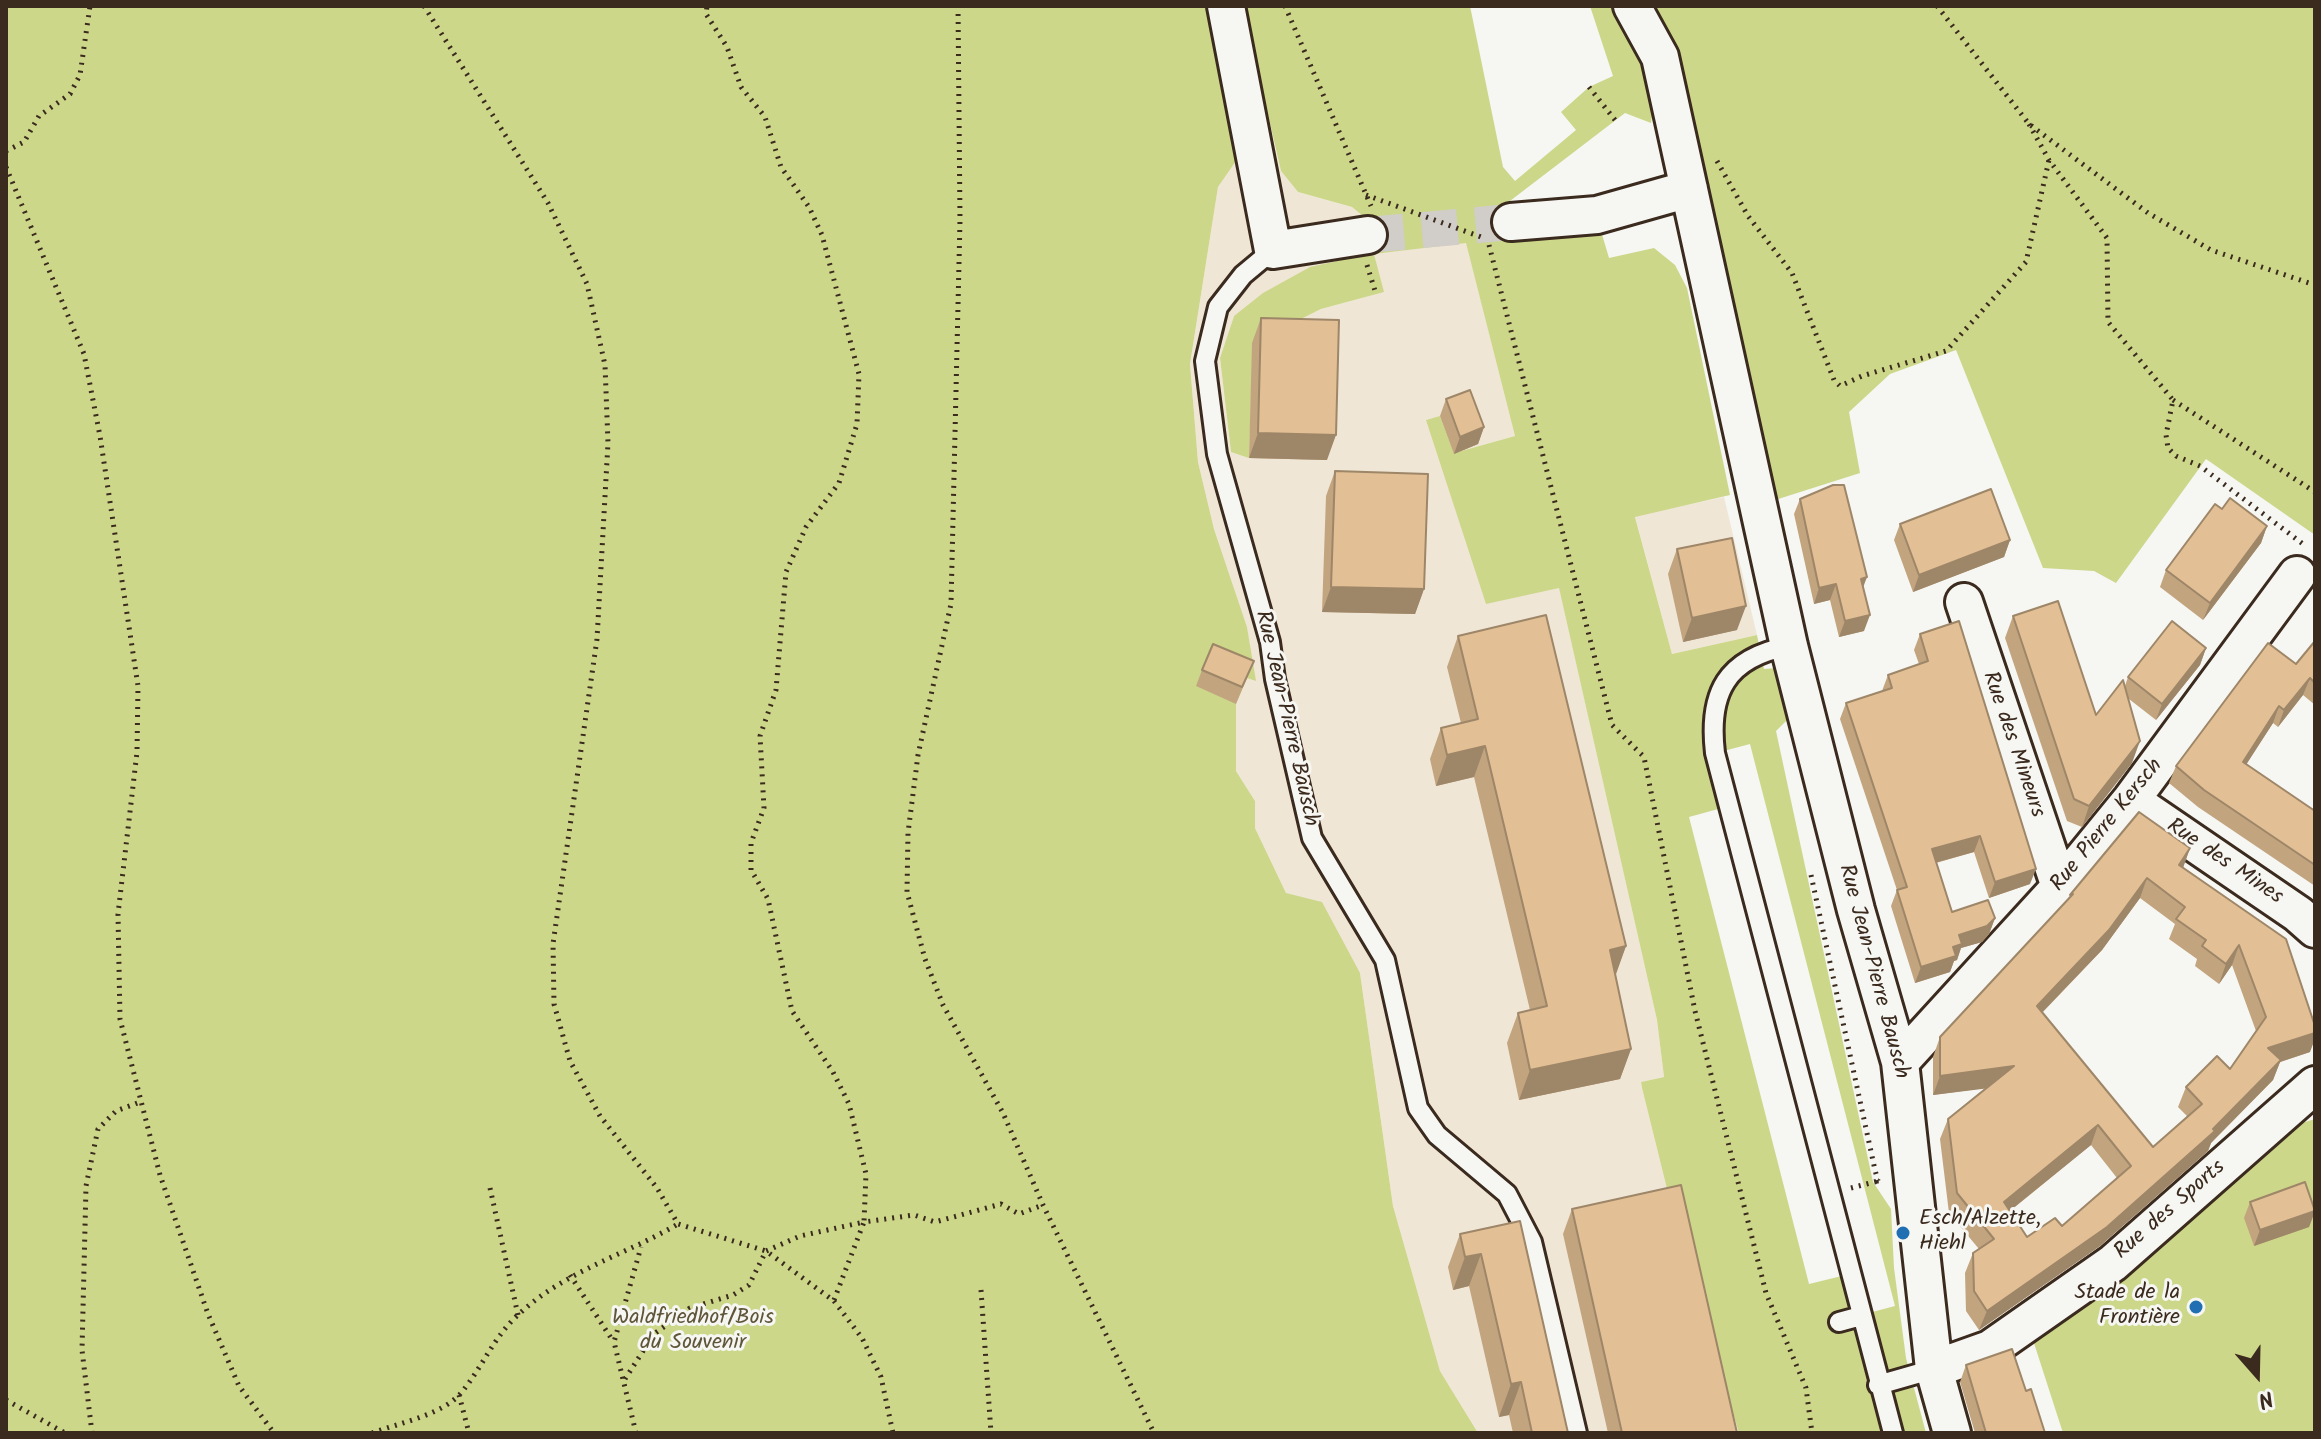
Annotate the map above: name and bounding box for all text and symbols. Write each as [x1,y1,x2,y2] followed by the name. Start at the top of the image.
[1247,608,1323,830] street label: Rue Jean-Pierre Bausch
[1975,669,2049,821] street label: Rue des Mineurs
[2046,754,2170,898] street label: Rue Pierre Kersch
[2161,814,2287,912] street label: Rue des Mines
[1831,862,1913,1082] street label: Rue Jean-Pierre Bausch
[2110,1156,2232,1266] street label: Rue des Sports
[1919,1207,2041,1258] place label: Esch/Alzette, Hiehl
[1894,1224,1912,1242] marker: Esch/Alzette, Hiehl
[2074,1281,2180,1332] place label: Stade de la Frontière
[2187,1298,2205,1316] marker: Stade de la Frontière
[612,1306,774,1358] park label: Waldfriedhof/Bois du Souvenir
[2217,1335,2297,1415] north arrow
[2253,1379,2278,1417] text: N

